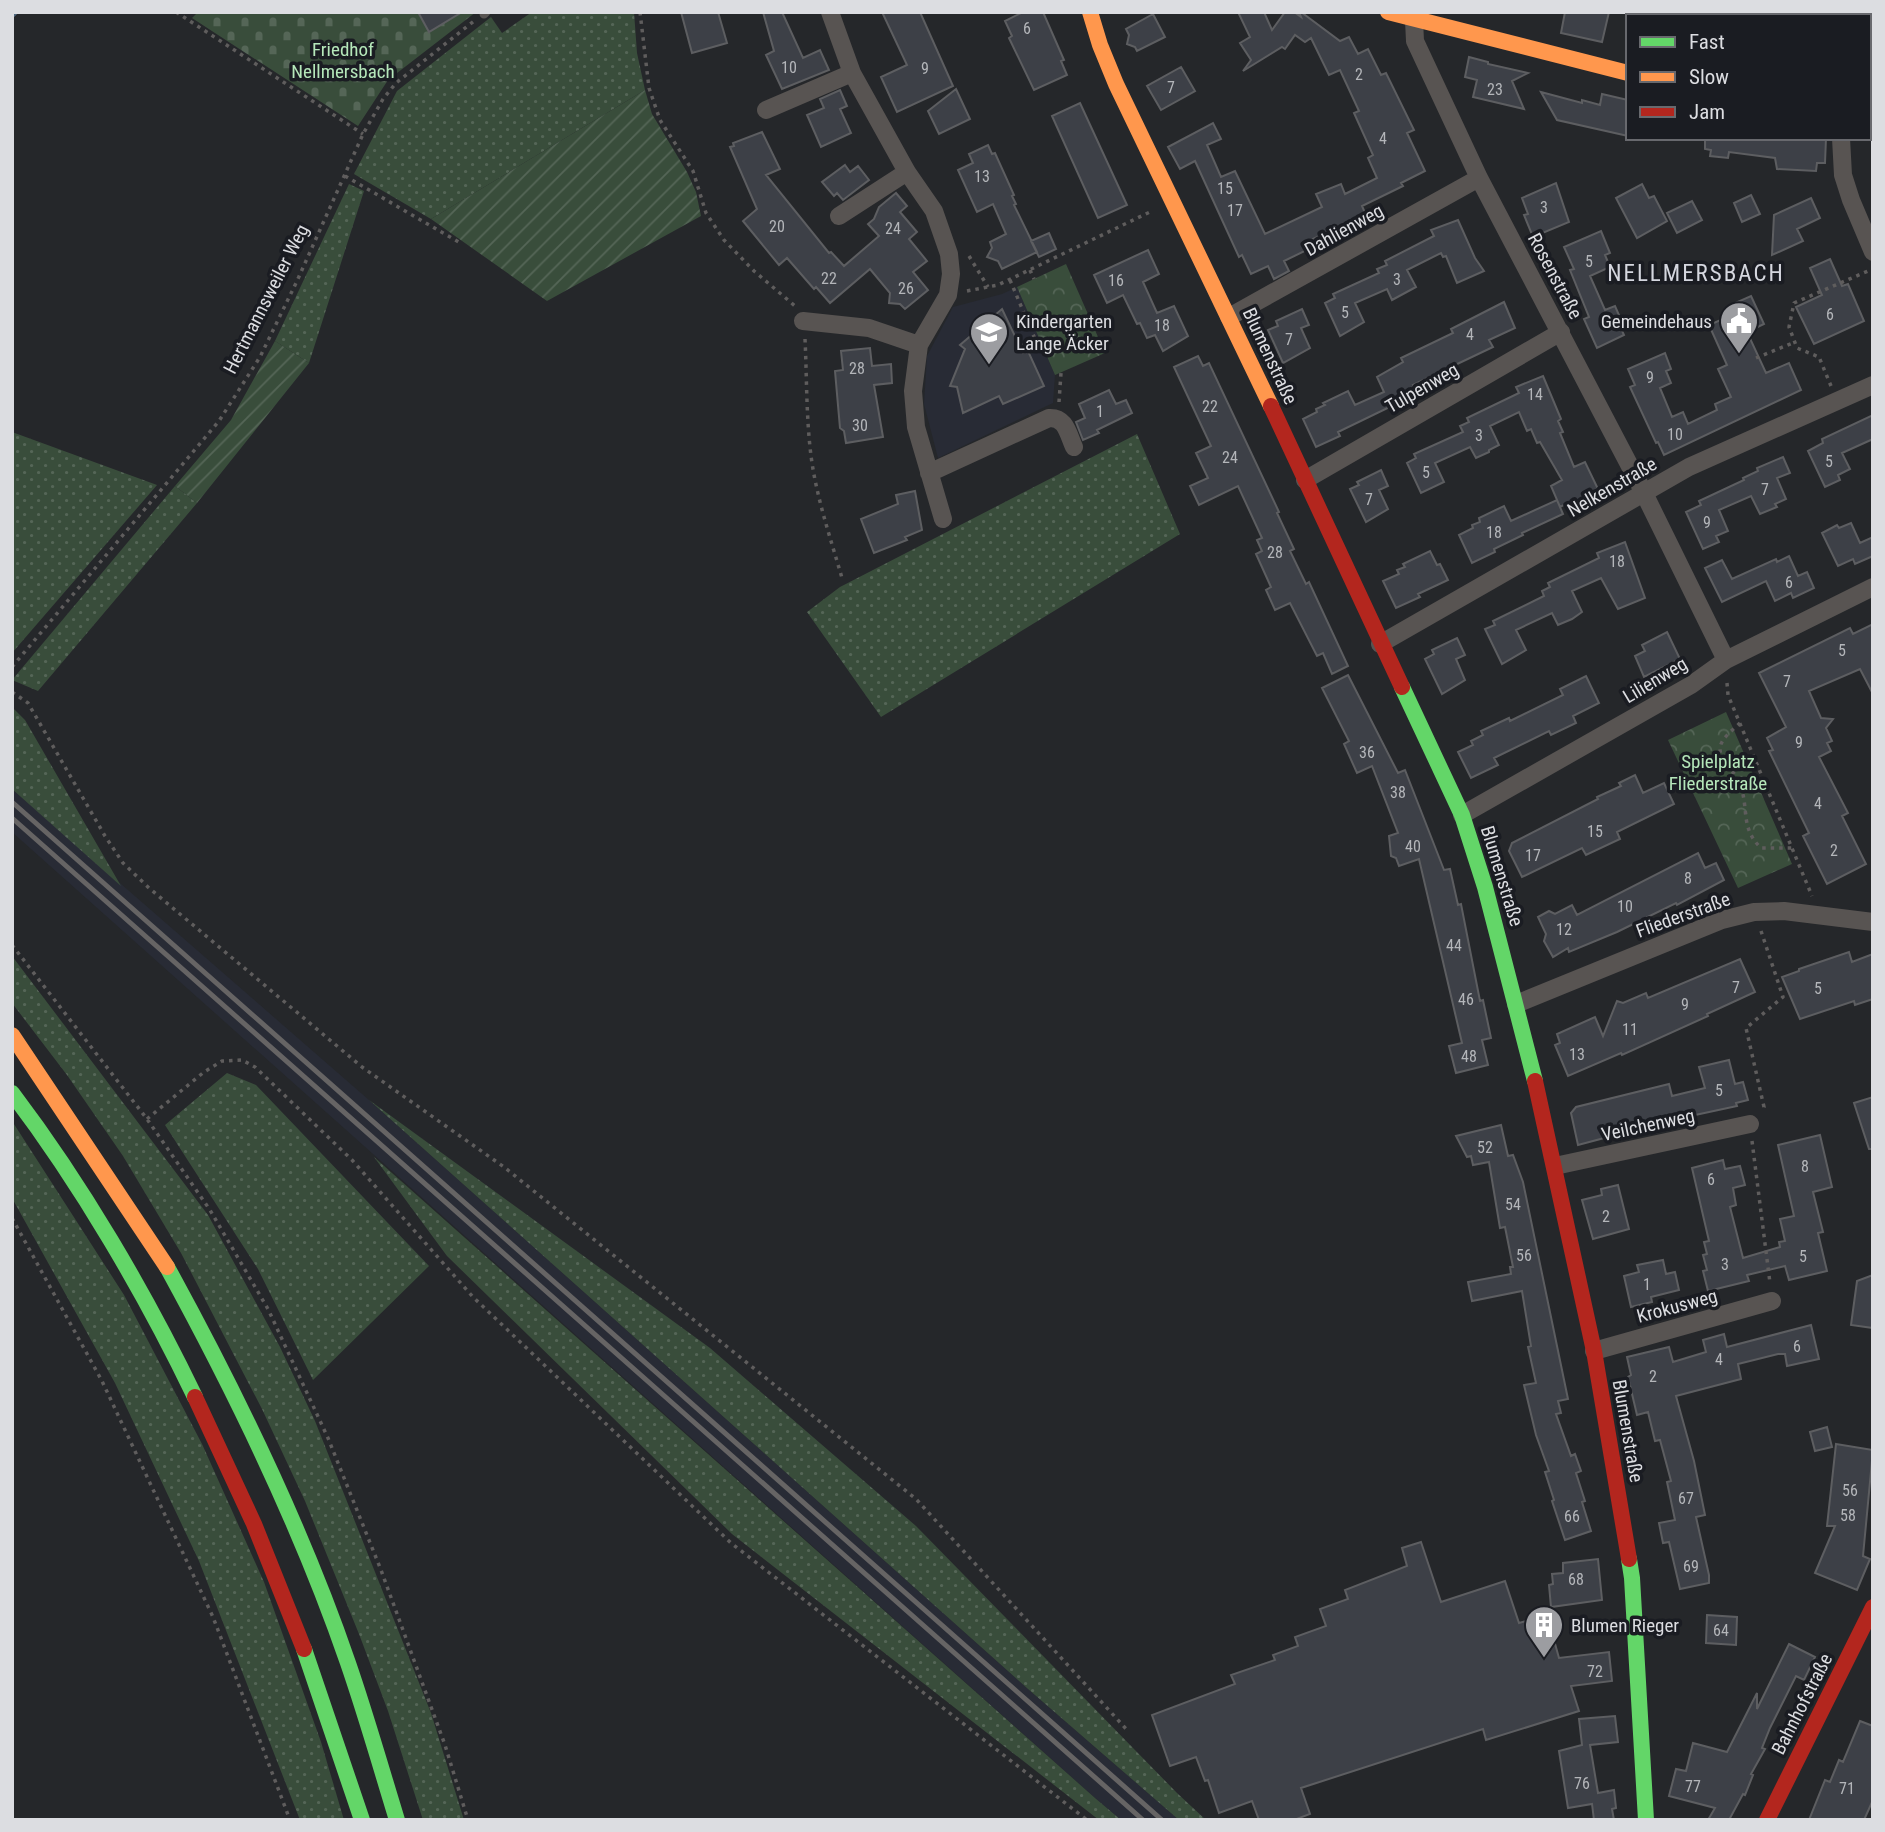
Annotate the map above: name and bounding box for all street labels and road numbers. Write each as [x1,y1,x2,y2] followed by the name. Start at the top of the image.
[1301,199,1387,261] street label: Dahlienweg
[218,220,314,378] street label: Hertmannsweiler Weg
[1523,229,1587,323] street label: Rosenstraße
[1238,304,1302,408] street label: Blumenstraße
[1381,358,1463,418] street label: Tulpenweg
[1563,452,1661,522] street label: Nelkenstraße
[1619,652,1691,708] street label: Lilienweg
[1476,823,1528,929] street label: Blumenstraße
[1633,887,1733,943] street label: Fliederstraße
[1599,1104,1697,1146] street label: Veilchenweg
[1634,1284,1720,1328] street label: Krokusweg
[1608,1378,1648,1484] street label: Blumenstraße
[1767,1650,1837,1758] street label: Bahnhofstraße

